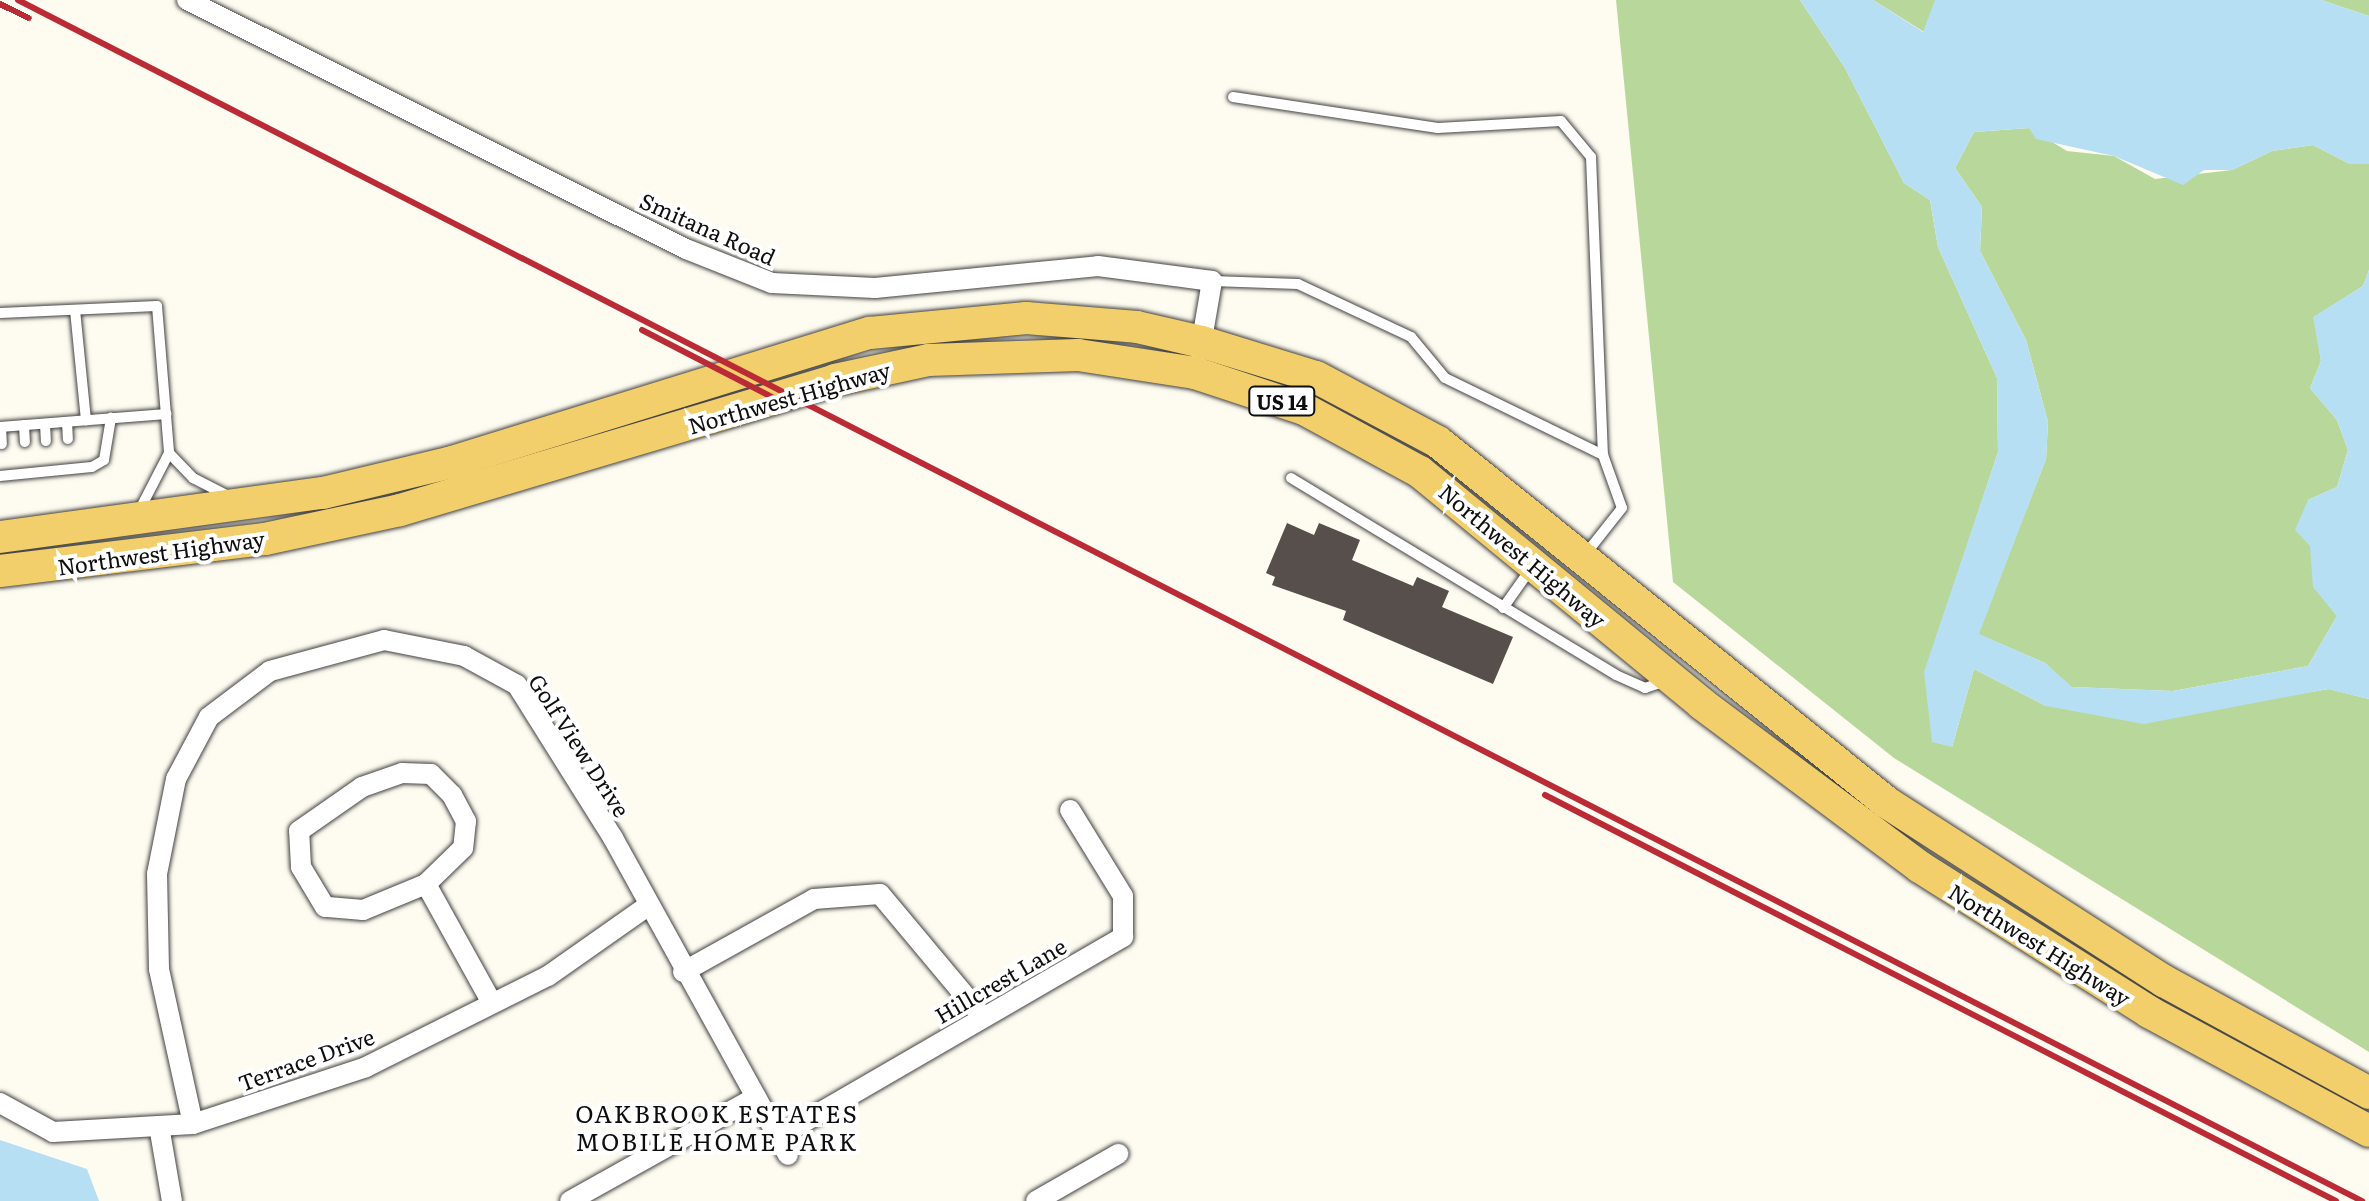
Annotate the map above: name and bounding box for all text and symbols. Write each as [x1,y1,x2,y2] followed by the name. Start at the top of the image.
[636,186,780,270] street label: Smitana Road
[685,355,893,439] street label: Northwest Highway
[1248,385,1316,417] road number: US 14
[1434,478,1612,632] street label: Northwest Highway
[56,524,266,580] street label: Northwest Highway
[524,669,636,821] street label: Golf View Drive
[1944,877,2136,1011] street label: Northwest Highway
[930,932,1070,1028] street label: Hillcrest Lane
[234,1022,378,1096] street label: Terrace Drive
[575,1099,859,1155] district label: OAKBROOK ESTATES MOBILE HOME PARK

